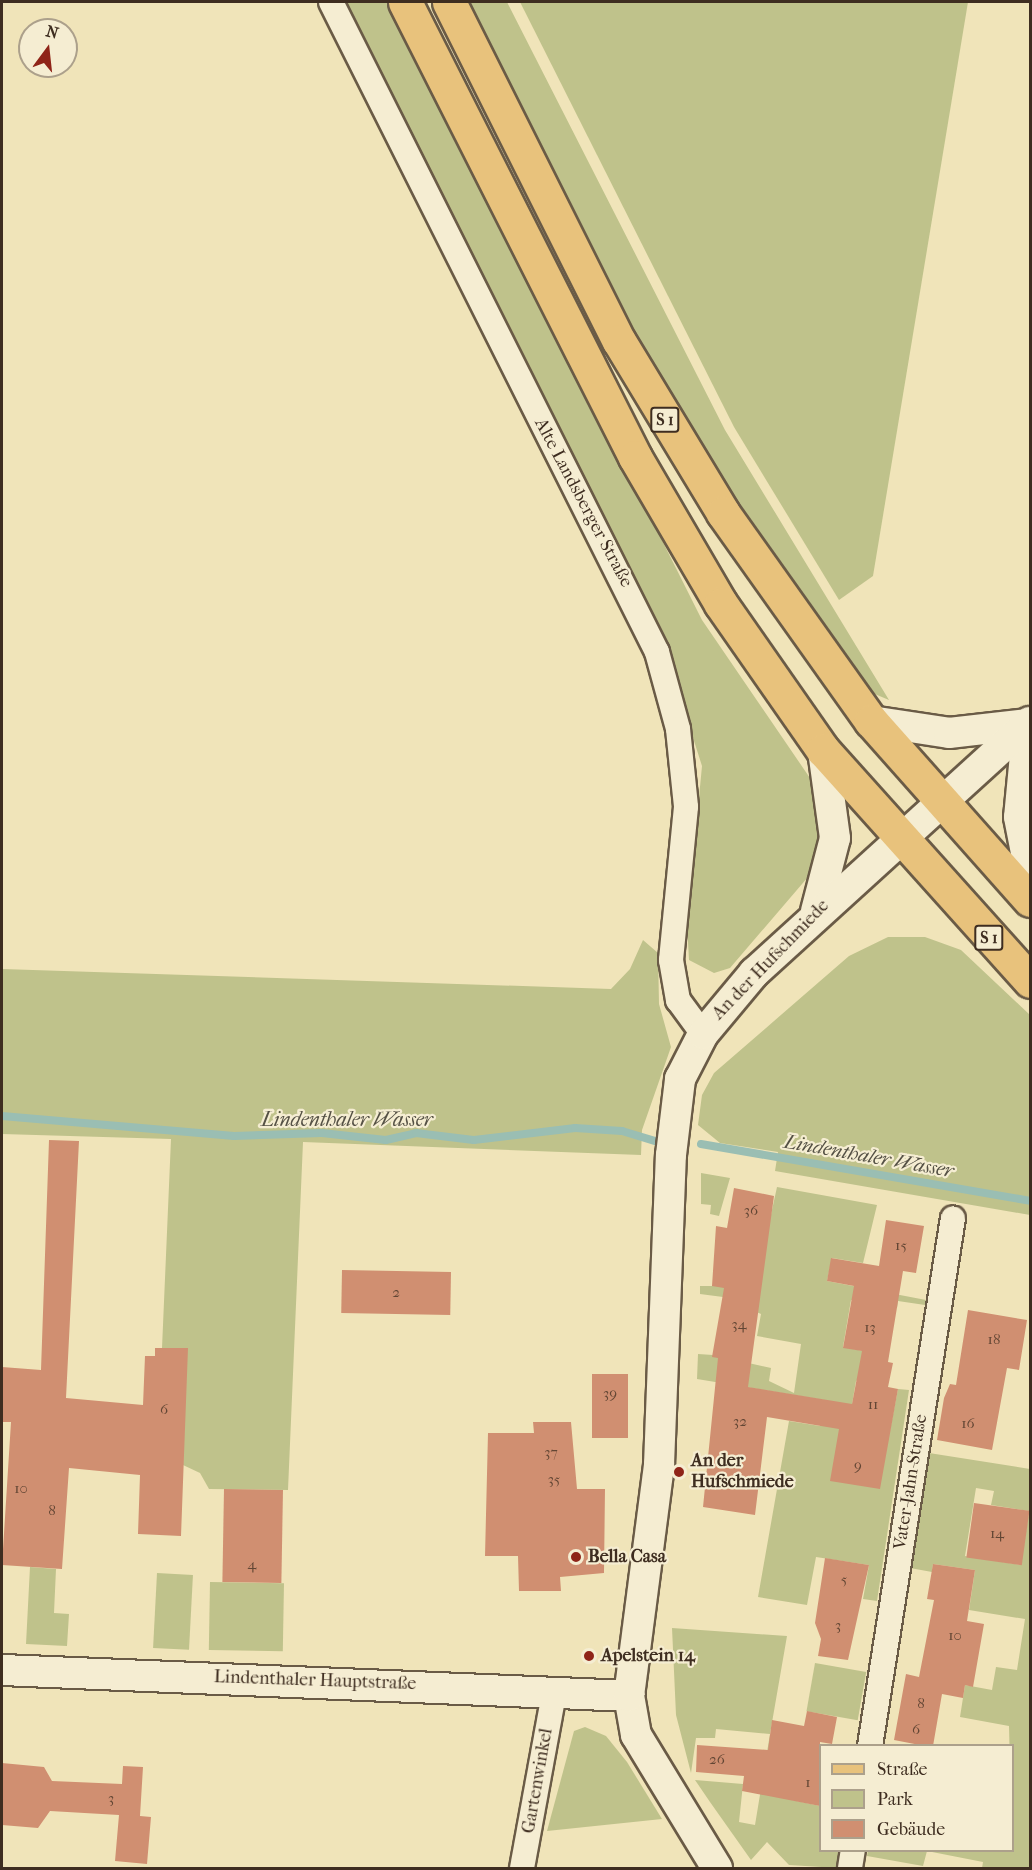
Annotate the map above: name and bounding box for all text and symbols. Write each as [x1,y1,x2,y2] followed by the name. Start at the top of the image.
[18,18,78,78] north arrow
[44,21,61,43] text: N
[650,407,680,433] road number: S 1
[529,415,637,591] street label: Alte Landsberger Straße
[708,895,834,1025] street label: An der Hufschmiede
[974,925,1004,951] road number: S 1
[261,1107,433,1131] water label: Lindenthaler Wasser
[782,1129,956,1183] water label: Lindenthaler Wasser
[744,1202,758,1220] house number: 36
[895,1237,907,1255] house number: 15
[392,1284,400,1302] house number: 2
[731,1316,747,1334] house number: 34
[864,1319,876,1337] house number: 13
[988,1331,1000,1349] house number: 18
[603,1385,617,1403] house number: 39
[868,1396,878,1414] house number: 11
[160,1401,168,1419] house number: 6
[733,1413,747,1431] house number: 32
[890,1413,932,1551] street label: Vater-Jahn-Straße
[961,1415,975,1433] house number: 16
[544,1444,558,1462] house number: 37
[691,1451,794,1494] place label: An der Hufschmiede
[854,1457,862,1475] house number: 9
[672,1465,686,1479] marker: An der Hufschmiede
[548,1471,560,1489] house number: 35
[14,1480,28,1498] house number: 10
[48,1502,56,1520] house number: 8
[990,1525,1004,1543] house number: 14
[588,1546,666,1568] place label: Bella Casa
[569,1550,583,1564] marker: Bella Casa
[248,1556,256,1574] house number: 4
[841,1571,847,1589] house number: 5
[835,1617,841,1635] house number: 3
[948,1627,962,1645] house number: 10
[601,1645,695,1667] place label: Apelstein 14
[582,1649,596,1663] marker: Apelstein 14
[214,1667,416,1695] street label: Lindenthaler Hauptstraße
[917,1695,925,1713] house number: 8
[912,1721,920,1739] house number: 6
[518,1727,558,1835] street label: Gartenwinkel
[819,1744,1014,1852] legend
[709,1751,725,1769] house number: 26
[877,1759,927,1780] text: Straße
[805,1774,811,1792] house number: 1
[877,1789,913,1810] text: Park
[108,1790,114,1808] house number: 3
[877,1819,945,1840] text: Gebäude

